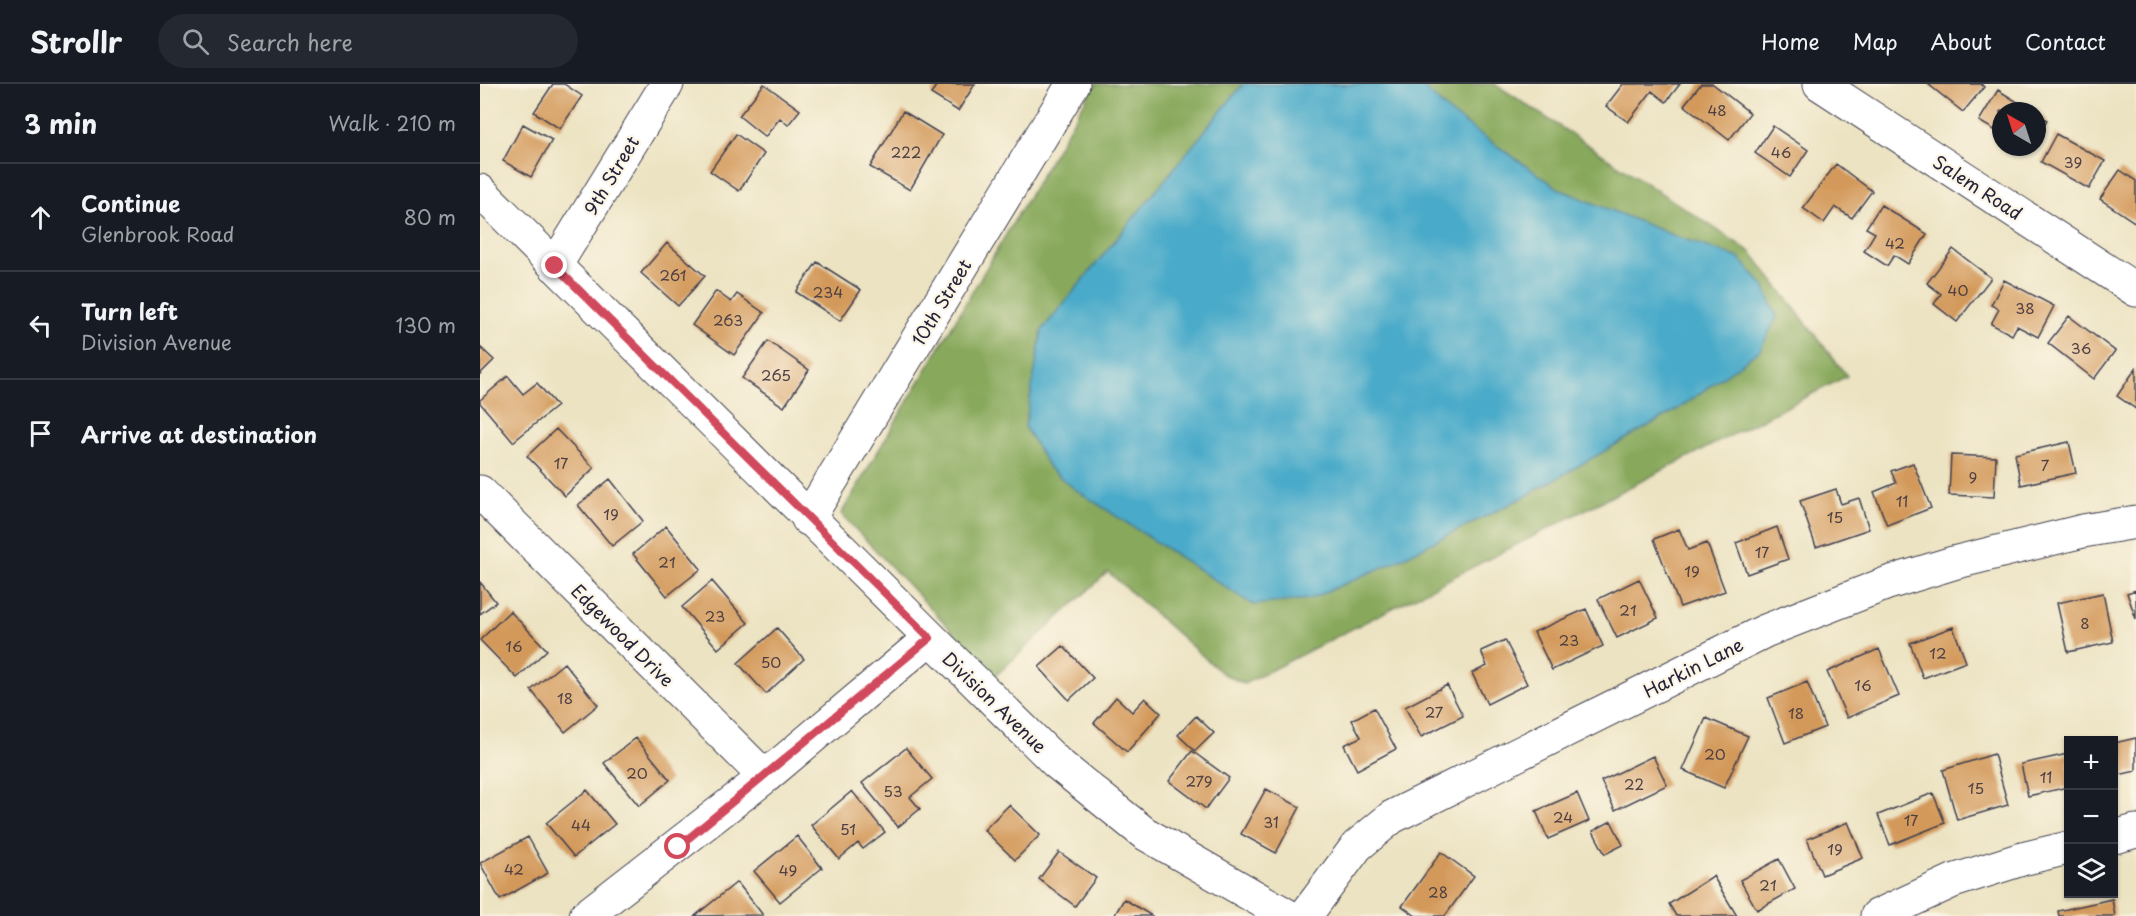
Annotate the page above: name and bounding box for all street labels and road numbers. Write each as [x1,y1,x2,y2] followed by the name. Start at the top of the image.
[577,130,645,220] street label: 9th Street
[1928,148,2028,226] street label: Salem Road
[905,254,977,350] street label: 10th Street
[565,577,681,693] street label: Edgewood Drive
[1638,630,1748,704] street label: Harkin Lane
[937,645,1053,759] street label: Division Avenue

